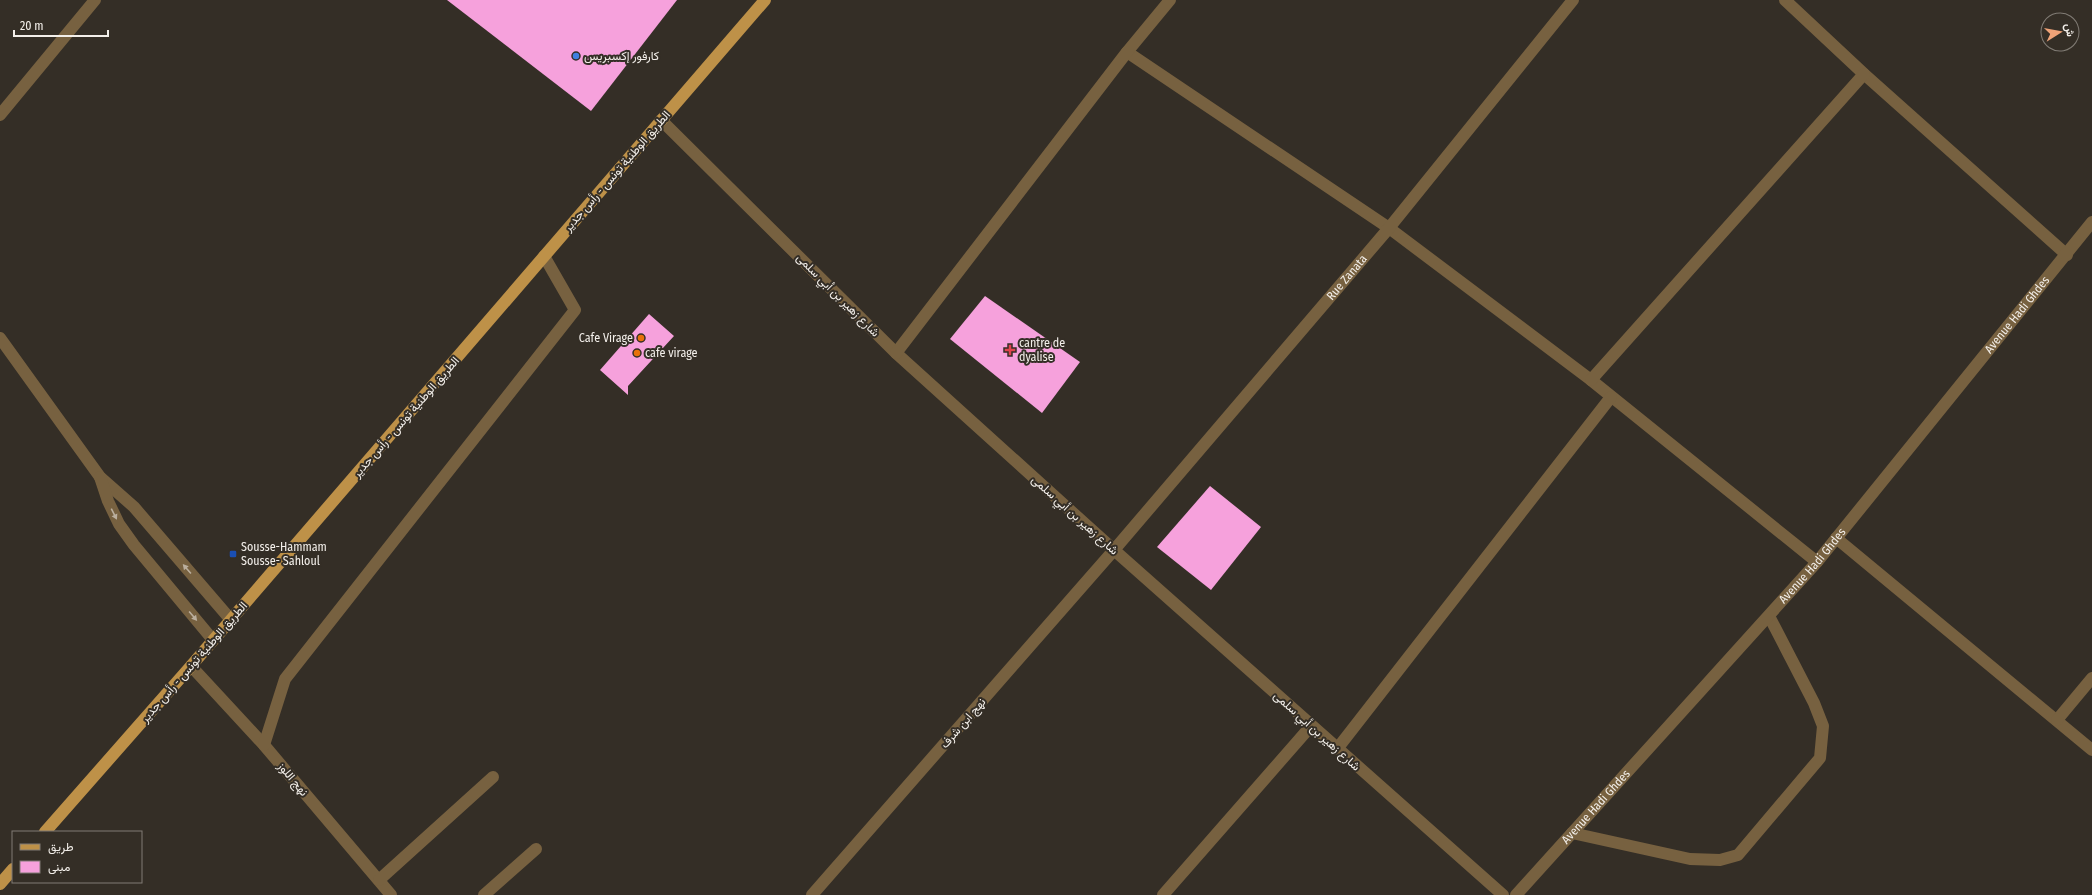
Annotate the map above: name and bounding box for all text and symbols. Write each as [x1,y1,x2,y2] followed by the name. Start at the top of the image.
[14,12,108,38] scale bar
[2040,12,2080,52] north arrow
[20,19,44,33] text: 20 m
[2062,22,2077,38] text: ش
[584,49,659,64] place label: كارفور إكسبريس
[571,51,581,61] marker: كارفور إكسبريس
[560,108,674,236] street label: الطريق الوطنية تونس - رأس جدير
[791,251,882,342] street label: شارع زهير بن أبي سلمى
[1324,252,1370,303] street label: Rue Zanata
[1982,273,2052,356] street label: Avenue Hadi Ghdes
[579,331,633,345] place label: Cafe Virage
[636,333,646,343] marker: Cafe Virage
[1019,336,1065,364] place label: cantre de dyalise
[1004,344,1016,356] marker: cantre de dyalise
[645,346,698,360] place label: cafe virage
[632,348,642,358] marker: cafe virage
[349,354,463,482] street label: الطريق الوطنية تونس - رأس جدير
[1027,472,1121,560] street label: شارع زهير بن أبي سلمى
[111,508,117,519] one-way arrow
[1776,525,1849,606] street label: Avenue Hadi Ghdes
[241,540,327,568] place label: Sousse-Hammam Sousse- Sahloul
[228,549,238,559] marker: Sousse-Hammam Sousse- Sahloul
[182,564,191,575] one-way arrow
[137,599,251,727] street label: الطريق الوطنية تونس - رأس جدير
[189,611,198,622] one-way arrow
[1269,688,1363,776] street label: شارع زهير بن أبي سلمى
[937,695,990,752] street label: نهج ابن شرف
[273,758,311,800] street label: نهج اللوز
[1559,767,1633,847] street label: Avenue Hadi Ghdes
[12,831,142,883] legend
[48,840,74,855] text: طريق
[48,860,70,875] text: مبنى

